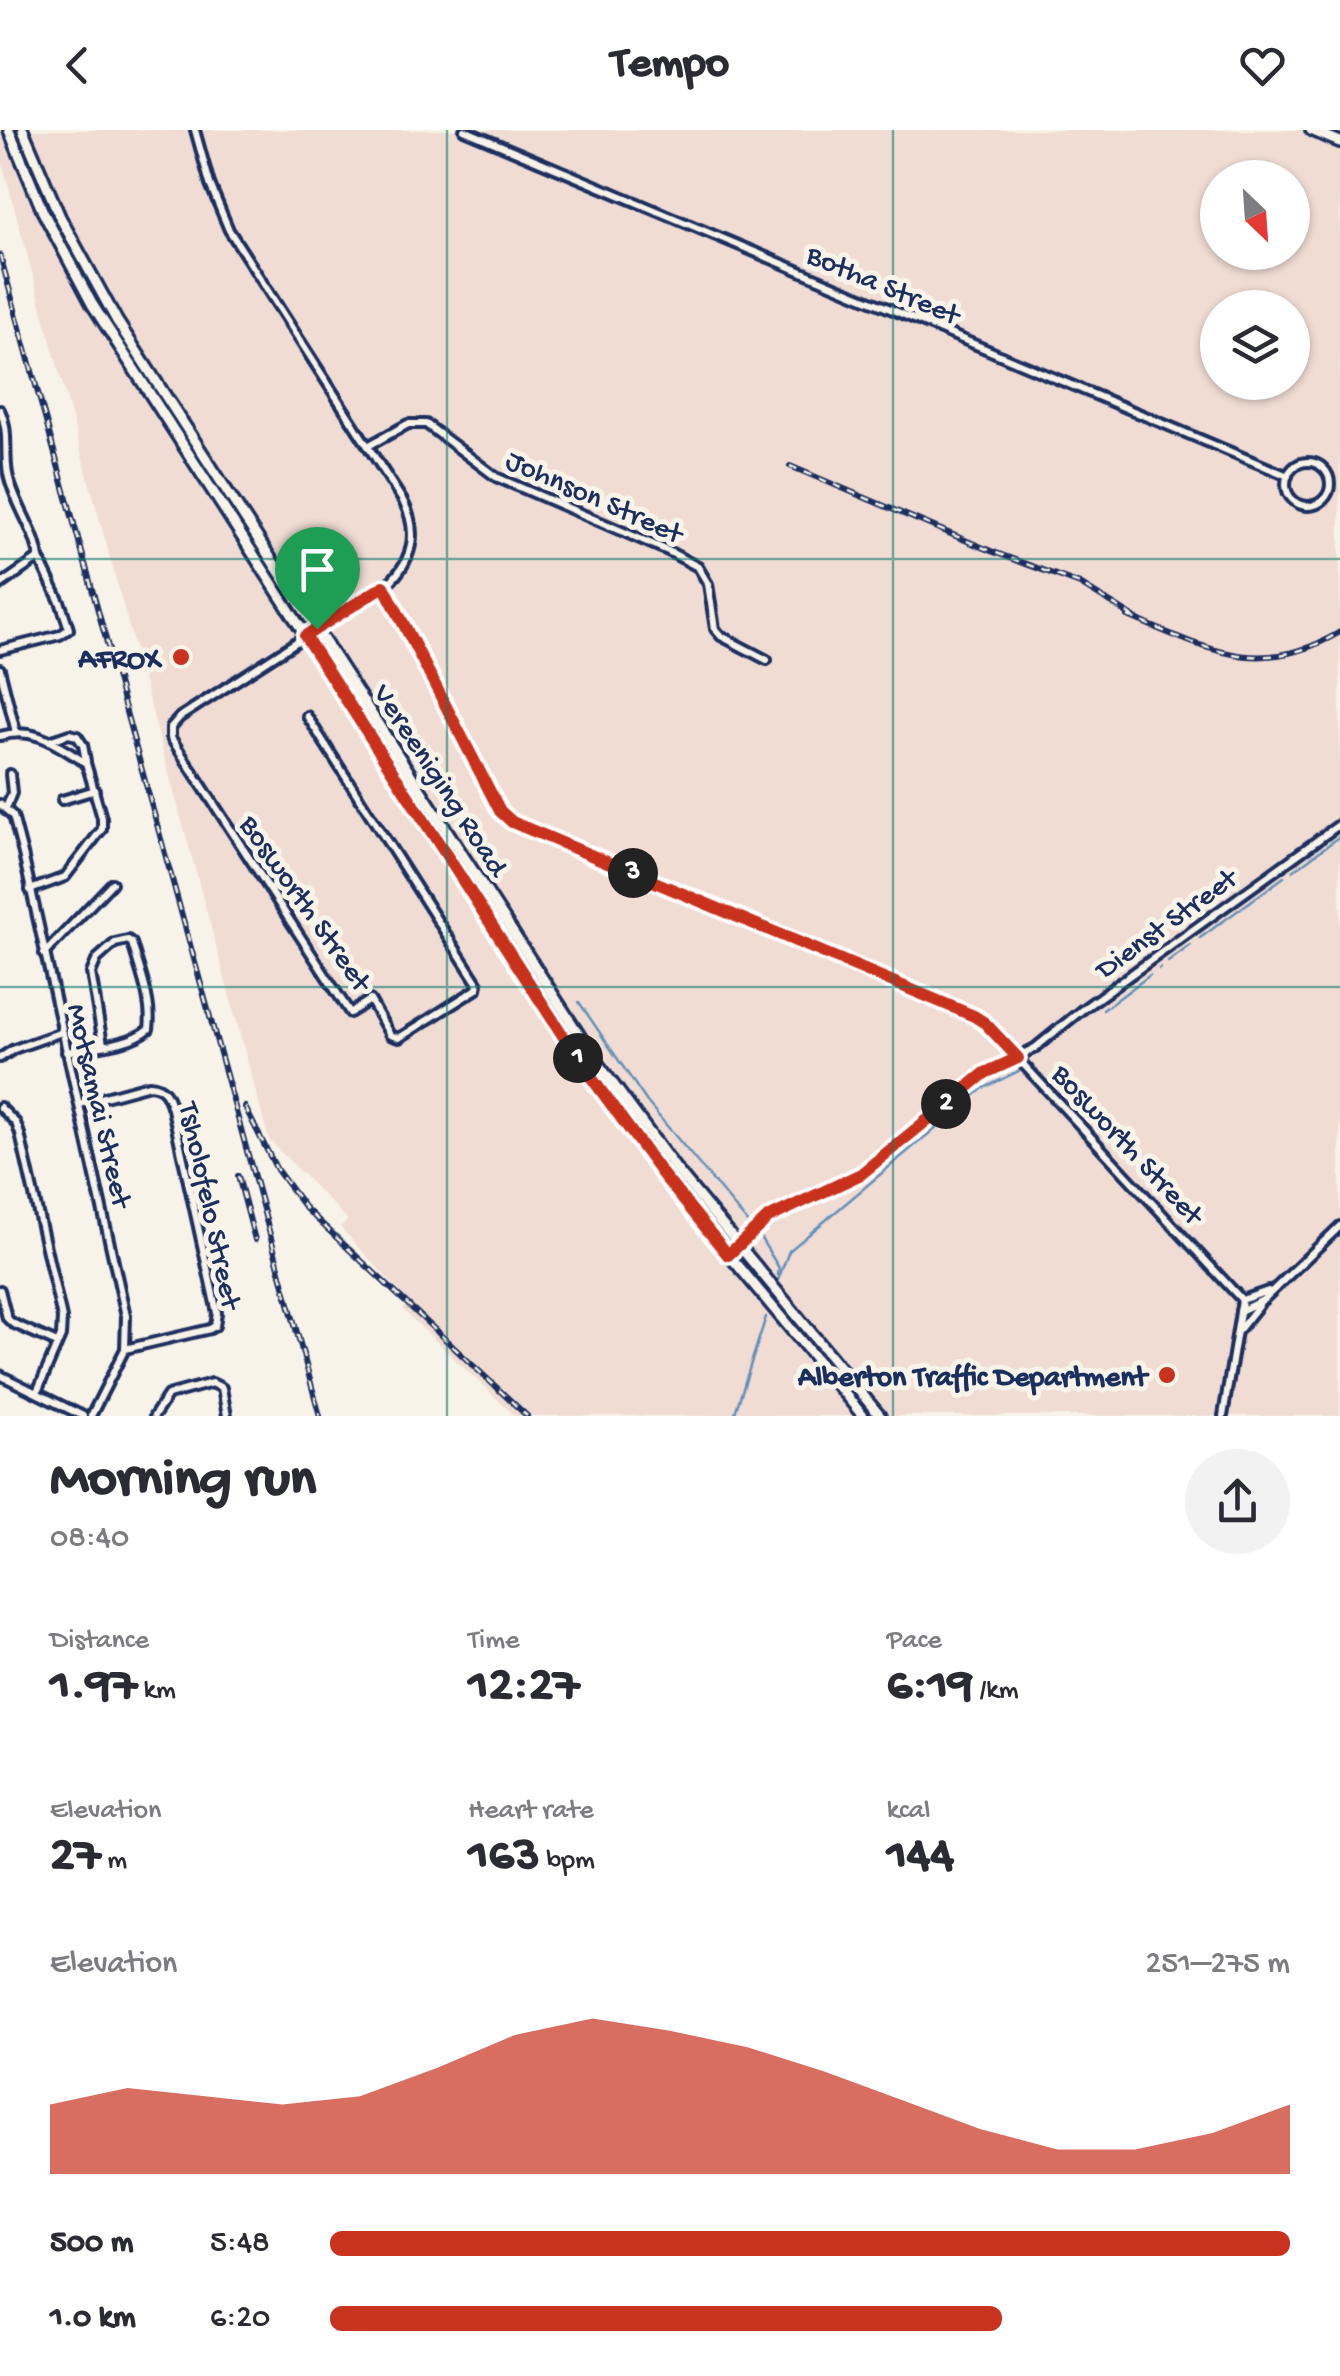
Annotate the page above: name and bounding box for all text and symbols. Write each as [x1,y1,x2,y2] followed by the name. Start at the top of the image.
[50,38,105,93] icon: back
[1235,38,1290,93] icon: heart
[611,39,729,92] text: Tempo
[1200,160,1310,270] north arrow
[1200,160,1310,400] map controls
[799,239,967,336] street label: Botha Street
[1200,290,1310,400] button: layers
[499,445,689,555] street label: Johnson Street
[275,527,360,630] pin
[290,542,345,597] icon: arrive
[77,644,163,679] place label: AFROX
[170,646,192,668] marker: AFROX
[363,678,515,886] street label: Vereeniging Road
[229,809,379,1002] street label: Bosworth Street
[608,848,658,898] pin: 3
[626,856,640,889] text: 3
[1089,861,1247,990] street label: Dienst Street
[56,1001,138,1214] street label: Motsamai Street
[553,1033,603,1083] pin: 1
[572,1041,584,1074] text: 1
[1042,1058,1211,1236] street label: Bosworth Street
[921,1079,971,1129] pin: 2
[939,1087,953,1120] text: 2
[168,1097,247,1315] street label: Tsholofelo Street
[797,1362,1150,1397] place label: Alberton Traffic Department
[1156,1364,1178,1386] marker: Alberton Traffic Department
[1185,1449,1290,1554] button: share
[50,1450,316,1514] text: Morning run
[50,1520,129,1558] text: 08:40
[50,1625,149,1658] text: Distance
[468,1625,520,1658] text: Time
[887,1625,942,1658] text: Pace
[50,1658,137,1717] text: 1.97
[468,1658,579,1717] text: 12:27
[887,1658,973,1717] text: 6:19
[137,1675,176,1708] text: km
[973,1675,1019,1708] text: /km
[50,1795,161,1828] text: Elevation
[468,1795,594,1828] text: Heart rate
[887,1795,930,1828] text: kcal
[50,1828,101,1887] text: 27
[468,1828,540,1887] text: 163
[887,1828,954,1887] text: 144
[101,1845,127,1878] text: m
[540,1845,595,1878] text: bpm
[50,1946,177,1984] text: Elevation
[1146,1946,1290,1984] text: 251–275 m
[50,2225,133,2263] text: 500 m
[210,2225,270,2263] text: 5:48
[50,2300,136,2338] text: 1.0 km
[210,2300,270,2338] text: 6:20

